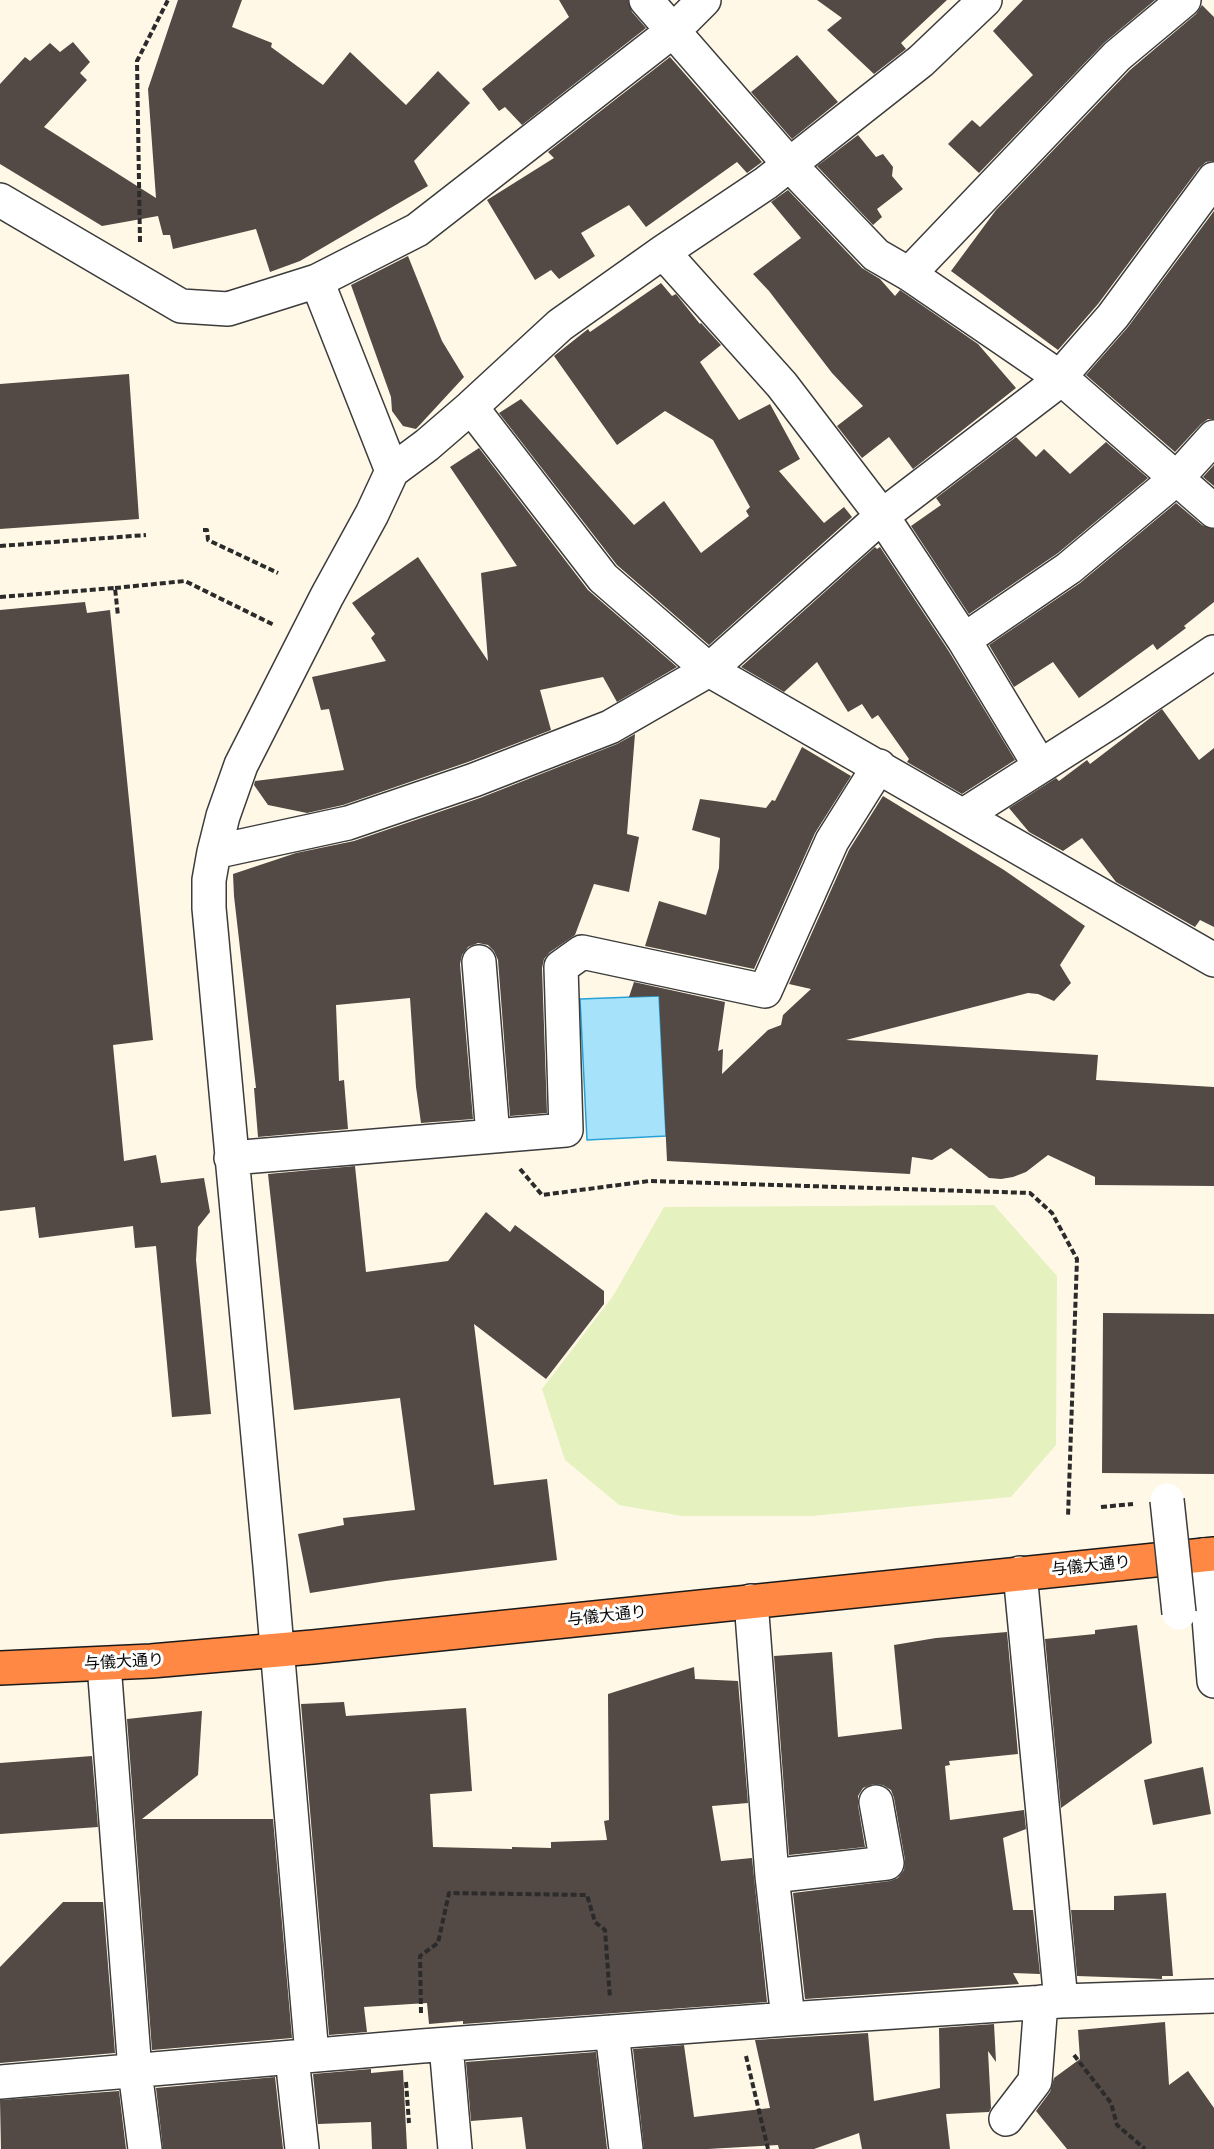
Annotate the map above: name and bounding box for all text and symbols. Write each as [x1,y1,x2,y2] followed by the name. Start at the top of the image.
[1050,1552,1132,1580] street label: 与儀大通り
[566,1602,648,1630] street label: 与儀大通り
[84,1650,164,1674] street label: 与儀大通り

